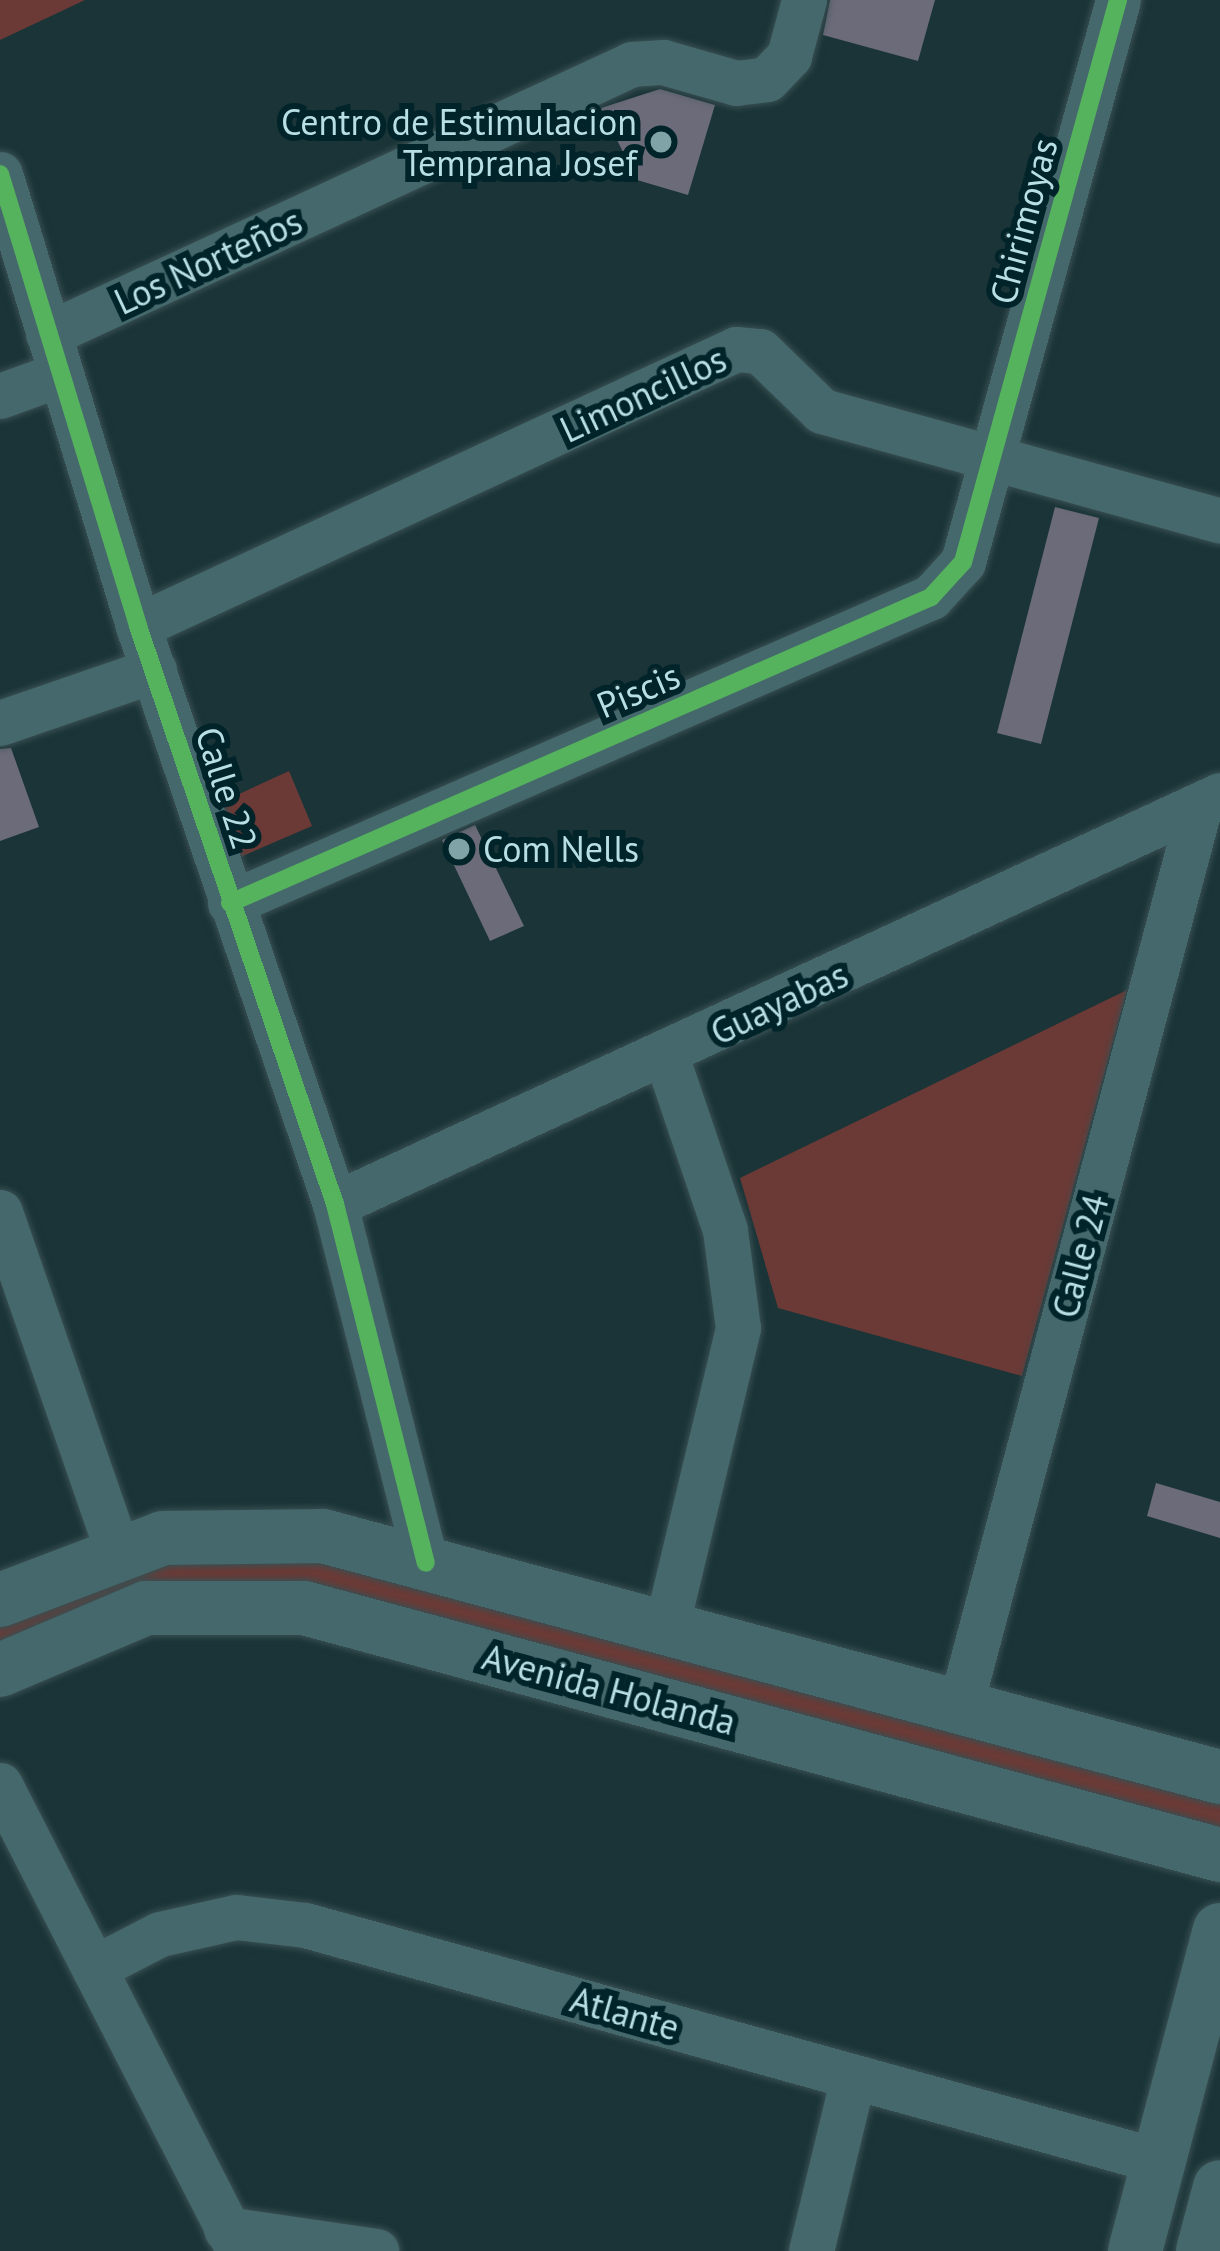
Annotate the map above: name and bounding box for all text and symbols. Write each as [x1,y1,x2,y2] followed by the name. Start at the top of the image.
[281,99,637,184] place label: Centro de Estimulacion Temprana Josef
[648,129,674,155] marker: Centro de Estimulacion Temprana Josef
[980,133,1066,309] street label: Chirimoyas
[107,199,309,323] street label: Los Norteños
[553,337,733,451] street label: Limoncillos
[590,653,686,727] street label: Piscis
[187,721,267,855] street label: Calle 22
[483,827,639,871] place label: Com Nells
[446,836,472,862] marker: Com Nells
[704,952,854,1054] street label: Guayabas
[1043,1190,1117,1322] street label: Calle 24
[478,1634,740,1744] street label: Avenida Holanda
[566,1977,684,2049] street label: Atlante

